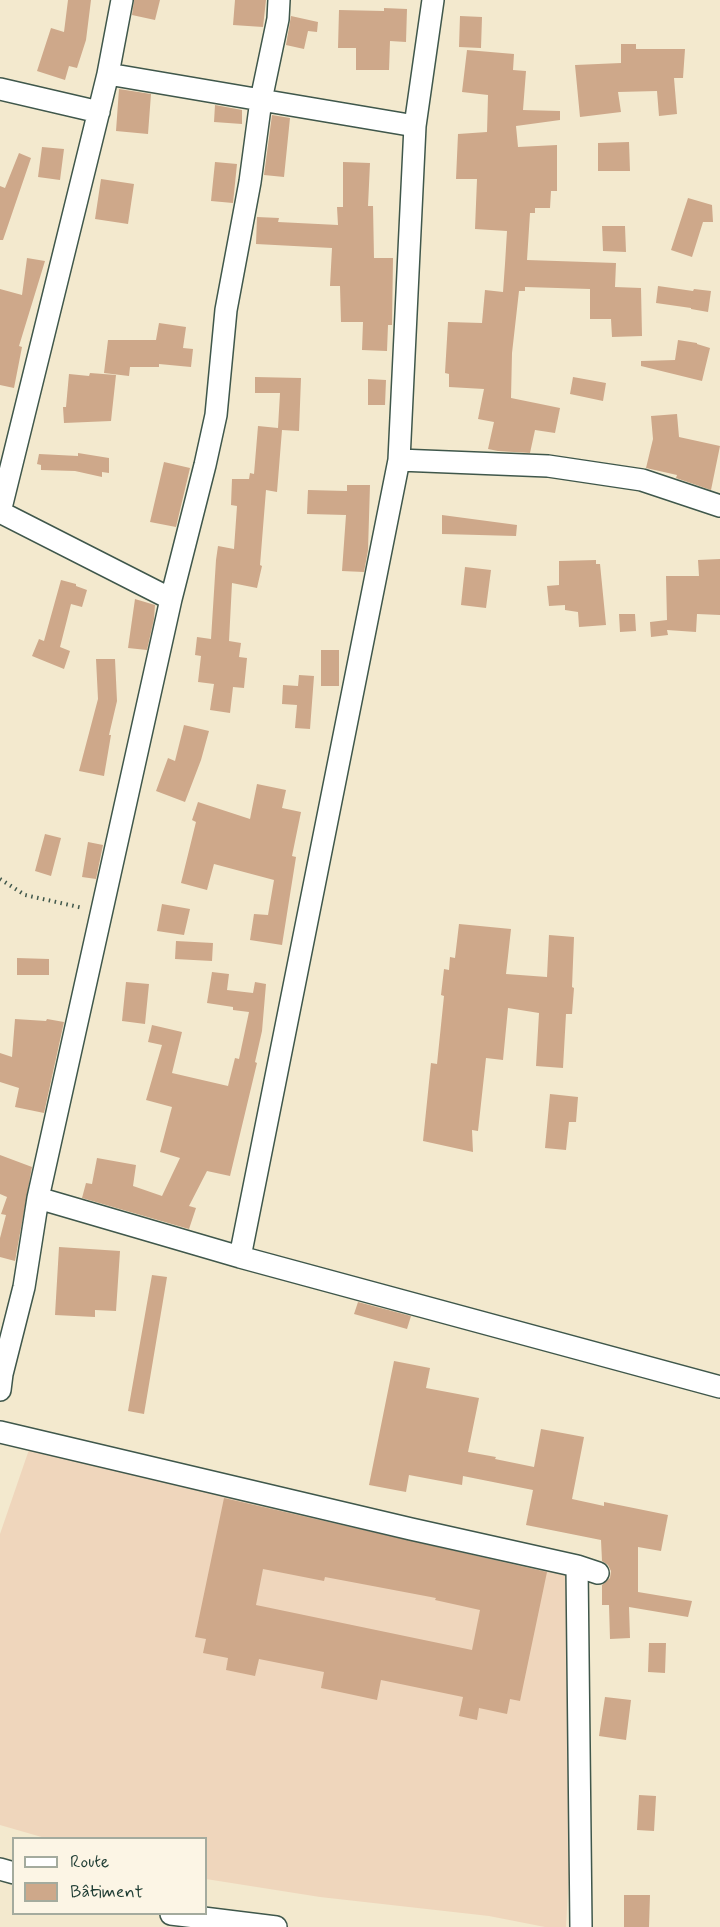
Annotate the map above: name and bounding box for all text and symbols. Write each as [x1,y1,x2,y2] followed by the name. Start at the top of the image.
[12,1837,207,1915] legend
[70,1850,109,1874] text: Route
[70,1880,143,1904] text: Bâtiment

